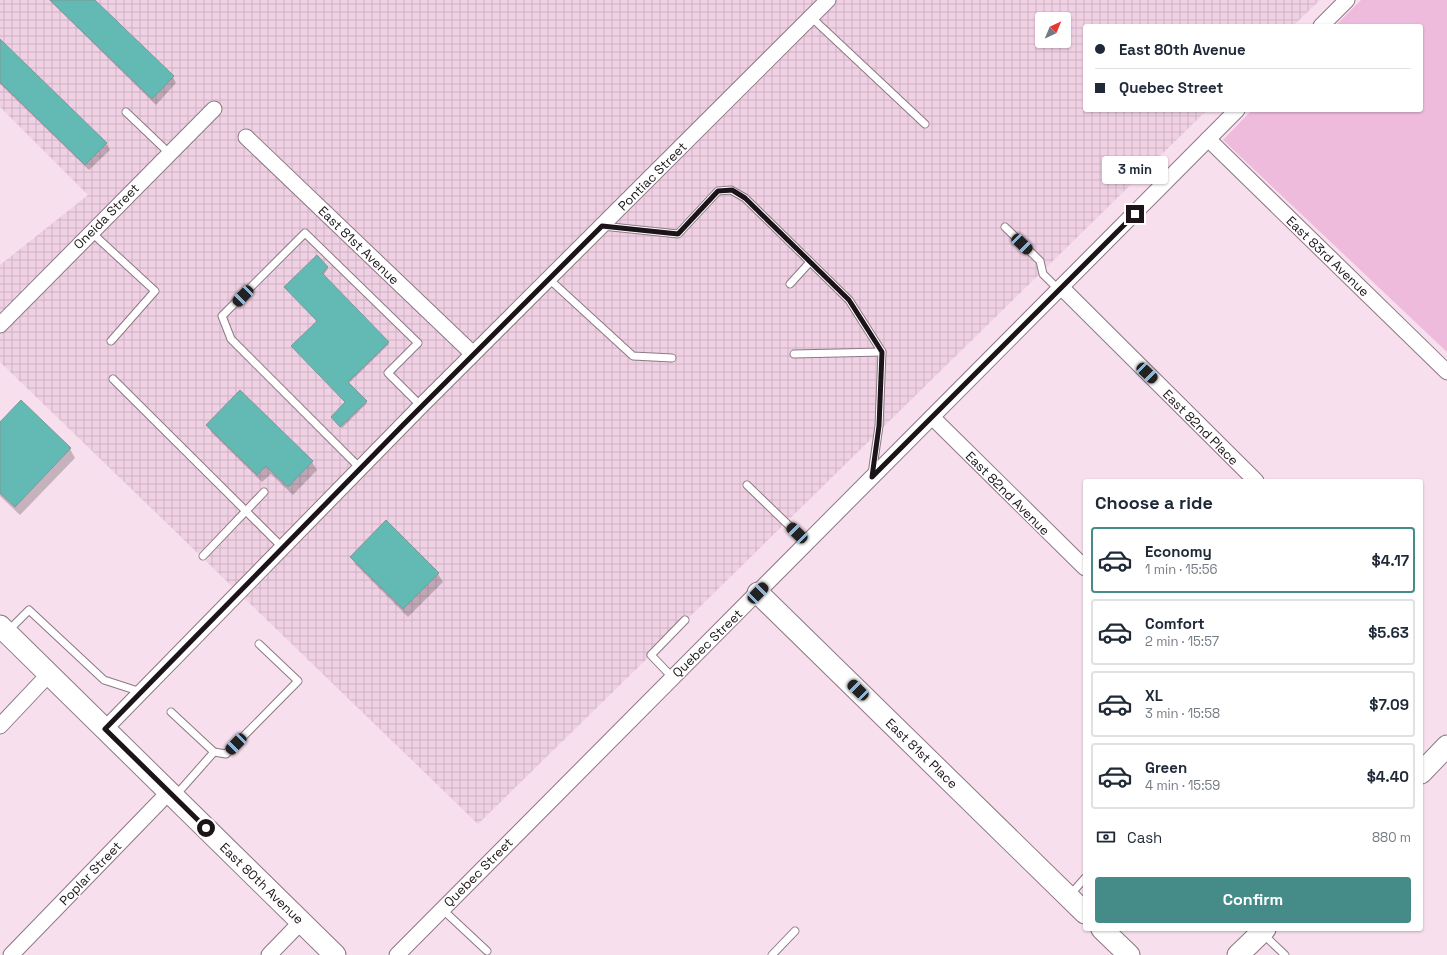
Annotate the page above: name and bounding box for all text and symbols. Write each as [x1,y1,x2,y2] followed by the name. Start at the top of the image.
[1035,12,1071,48] north arrow
[1035,12,1071,48] map controls
[1119,40,1246,59] text: East 80th Avenue
[1119,78,1223,97] text: Quebec Street
[614,138,690,214] street label: Pontiac Street
[1102,156,1168,184] callout: 3 min
[1118,161,1152,178] text: 3 min
[70,180,143,253] street label: Oneida Street
[315,202,403,288] street label: East 81st Avenue
[1126,205,1144,223] route end
[1283,212,1373,300] street label: East 83rd Avenue
[1009,231,1035,257] car
[230,283,256,309] car
[1134,360,1160,386] car
[1159,386,1242,469] street label: East 82nd Place
[962,448,1053,539] street label: East 82nd Avenue
[1095,491,1213,514] text: Choose a ride
[784,520,810,546] car
[1097,542,1133,578] icon: car
[1145,542,1212,561] text: Economy
[1372,551,1409,570] text: $4.17
[1145,561,1217,578] text: 1 min · 15:56
[745,580,771,606] car
[669,606,746,681] street label: Quebec Street
[1097,614,1133,650] icon: car
[1145,614,1205,633] text: Comfort
[1368,623,1409,642] text: $5.63
[1145,633,1219,650] text: 2 min · 15:57
[845,677,871,703] car
[1097,686,1133,722] icon: car
[1145,686,1163,705] text: XL
[1369,695,1409,714] text: $7.09
[1145,705,1220,722] text: 3 min · 15:58
[882,715,961,792] street label: East 81st Place
[223,731,249,757] car
[1097,758,1133,794] icon: car
[1145,758,1187,777] text: Green
[1367,767,1409,786] text: $4.40
[1145,777,1220,794] text: 4 min · 15:59
[197,819,215,837] route start
[1095,826,1117,848] icon: cash
[1127,828,1162,847] text: Cash
[1372,829,1411,846] text: 880 m
[440,834,517,911] street label: Quebec Street
[56,838,125,909] street label: Poplar Street
[216,839,307,928] street label: East 80th Avenue
[1095,877,1411,923] button: Confirm

